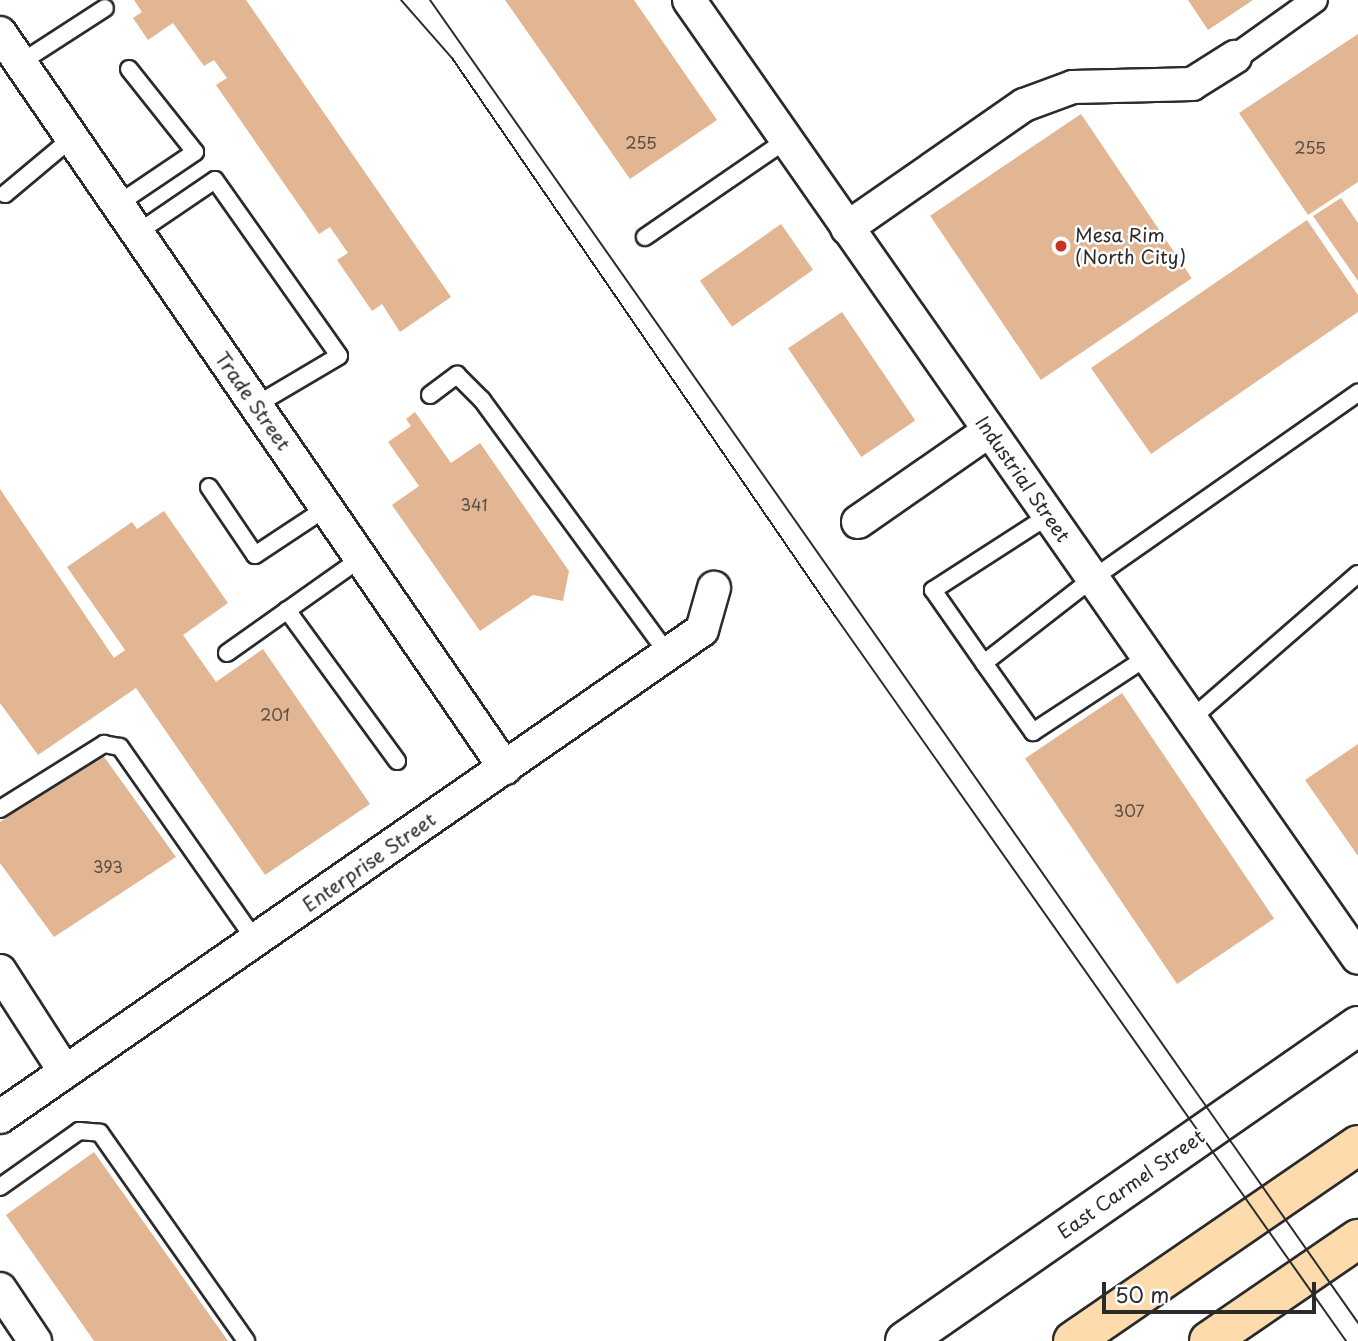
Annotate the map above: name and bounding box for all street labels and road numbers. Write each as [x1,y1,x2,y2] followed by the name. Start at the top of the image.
[210,347,296,455] street label: Trade Street
[971,411,1075,547] street label: Industrial Street
[298,808,440,916] street label: Enterprise Street
[1052,1124,1210,1244] street label: East Carmel Street

